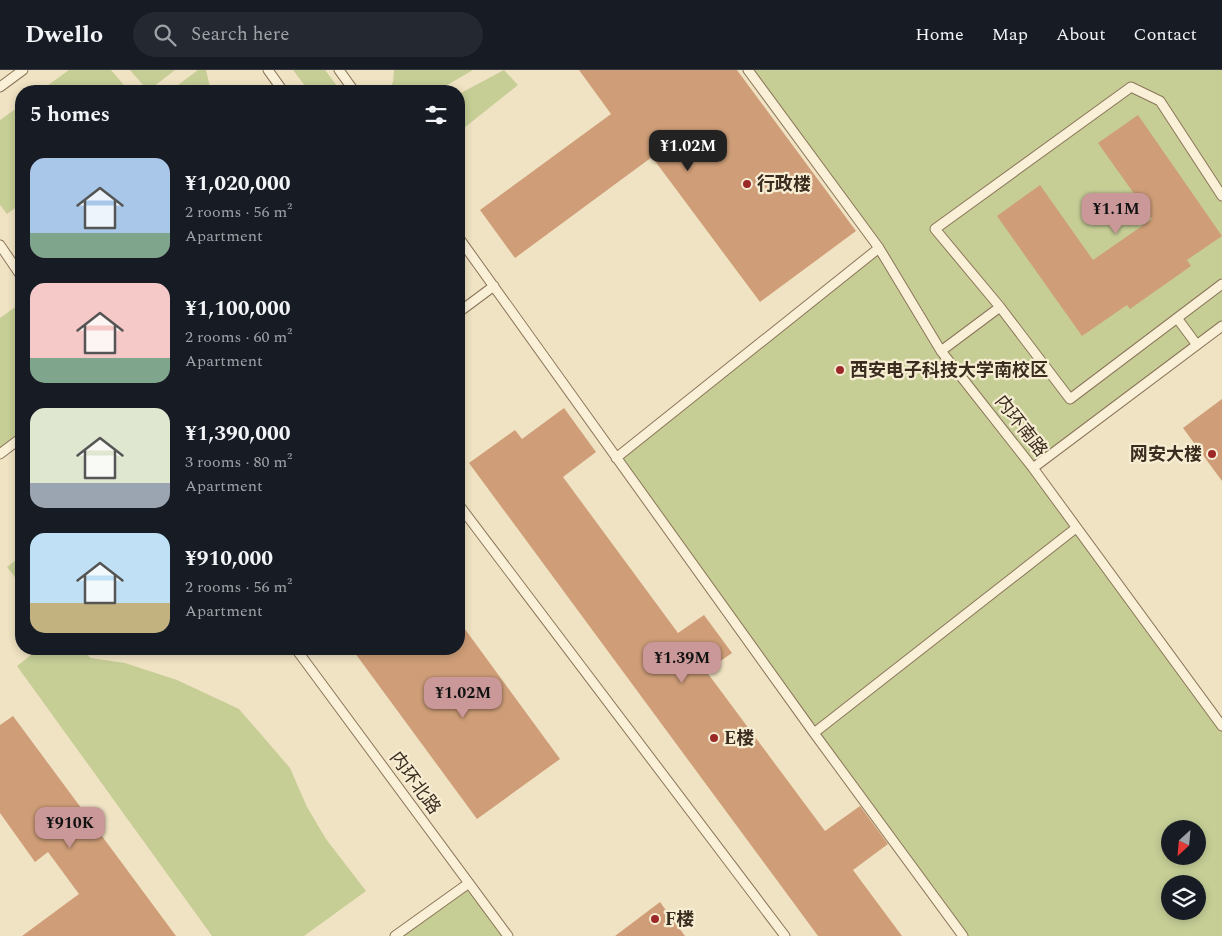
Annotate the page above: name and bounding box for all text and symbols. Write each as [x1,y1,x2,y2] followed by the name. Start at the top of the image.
[133,12,483,57] search box
[25,17,103,53] text: Dwello
[191,20,290,49] text: Search here
[151,21,179,49] icon: search
[915,21,964,48] text: Home
[992,21,1028,48] text: Map
[1056,21,1106,48] text: About
[1134,21,1197,48] text: Contact
[30,99,110,131] text: 5 homes
[422,101,450,129] icon: filters
[647,129,729,172] pin: ¥1.02M
[660,134,716,158] text: ¥1.02M
[185,168,291,200] text: ¥1,020,000
[757,171,811,198] place label: 行政楼
[70,178,130,238] icon: home
[741,178,753,190] marker: 行政楼
[1081,192,1151,235] pin: ¥1.1M
[1092,197,1140,221] text: ¥1.1M
[185,200,292,224] text: 2 rooms · 56 m²
[185,224,263,248] text: Apartment
[185,293,291,325] text: ¥1,100,000
[70,303,130,363] icon: home
[185,325,292,349] text: 2 rooms · 60 m²
[185,349,263,373] text: Apartment
[850,357,1048,384] place label: 西安电子科技大学南校区
[834,364,846,376] marker: 西安电子科技大学南校区
[988,389,1054,463] street label: 内环南路
[185,418,291,450] text: ¥1,390,000
[70,428,130,488] icon: home
[1130,441,1202,468] place label: 网安大楼
[1206,448,1218,460] marker: 网安大楼
[185,450,292,474] text: 3 rooms · 80 m²
[185,474,263,498] text: Apartment
[185,543,273,575] text: ¥910,000
[70,553,130,613] icon: home
[185,575,292,599] text: 2 rooms · 56 m²
[185,599,263,623] text: Apartment
[641,642,723,684] pin: ¥1.39M
[654,646,710,670] text: ¥1.39M
[422,676,504,719] pin: ¥1.02M
[435,681,491,705] text: ¥1.02M
[724,725,754,752] place label: E楼
[708,732,720,744] marker: E楼
[383,746,447,820] street label: 内环北路
[35,806,105,849] pin: ¥910K
[46,811,94,835] text: ¥910K
[1161,820,1206,865] north arrow
[1161,820,1206,920] map controls
[1161,875,1206,920] button: layers
[665,906,694,933] place label: F楼
[649,913,661,925] marker: F楼

